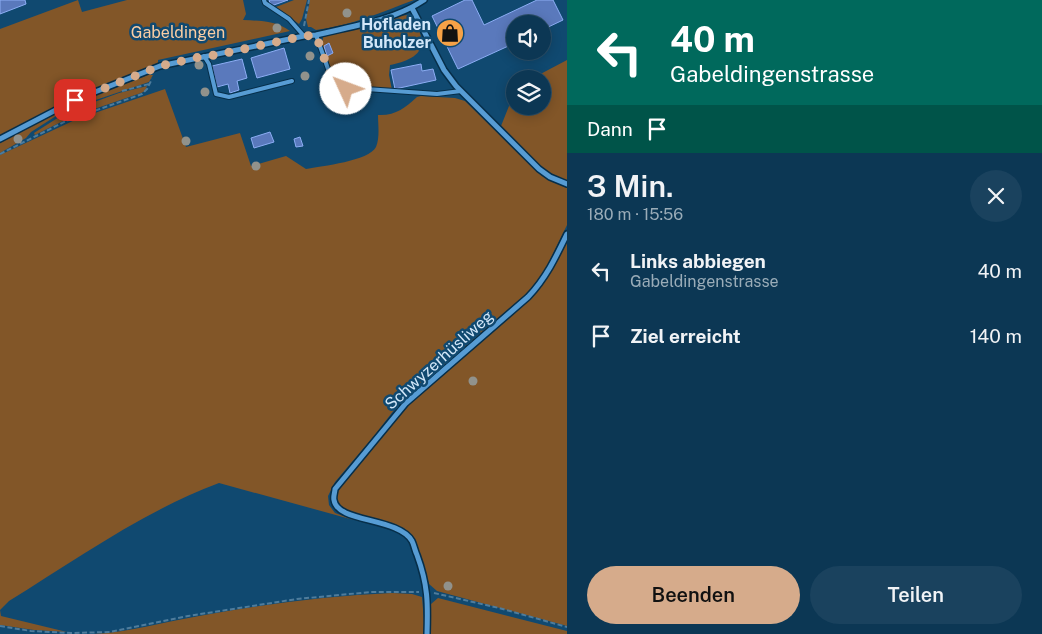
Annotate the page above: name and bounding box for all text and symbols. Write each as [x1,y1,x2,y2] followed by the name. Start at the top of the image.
[361,15,431,52] place label: Hofladen Buholzer
[506,15,551,115] map controls
[506,15,551,60] button: sound
[435,18,465,48] shop icon: Hofladen Buholzer
[670,19,755,60] text: 40 m
[587,20,652,85] icon: left
[131,23,225,42] park label: Gabeldingen
[670,61,874,87] text: Gabeldingenstrasse
[319,62,371,114] position arrow
[506,70,551,115] button: layers
[54,79,96,121] pin
[61,86,89,114] icon: arrive
[643,115,671,143] icon: arrive
[587,118,633,140] text: Dann
[587,168,674,204] text: 3 Min.
[970,170,1022,222] button: close
[587,205,683,224] text: 180 m · 15:56
[630,250,766,272] text: Links abbiegen
[587,257,615,285] icon: left
[977,260,1022,282] text: 40 m
[630,272,779,291] text: Gabeldingenstrasse
[381,306,497,414] street label: Schwyzerhüsliweg
[587,322,615,350] icon: arrive
[630,325,741,347] text: Ziel erreicht
[970,325,1022,347] text: 140 m
[587,566,800,624] button: Beenden
[810,566,1022,624] button: Teilen

